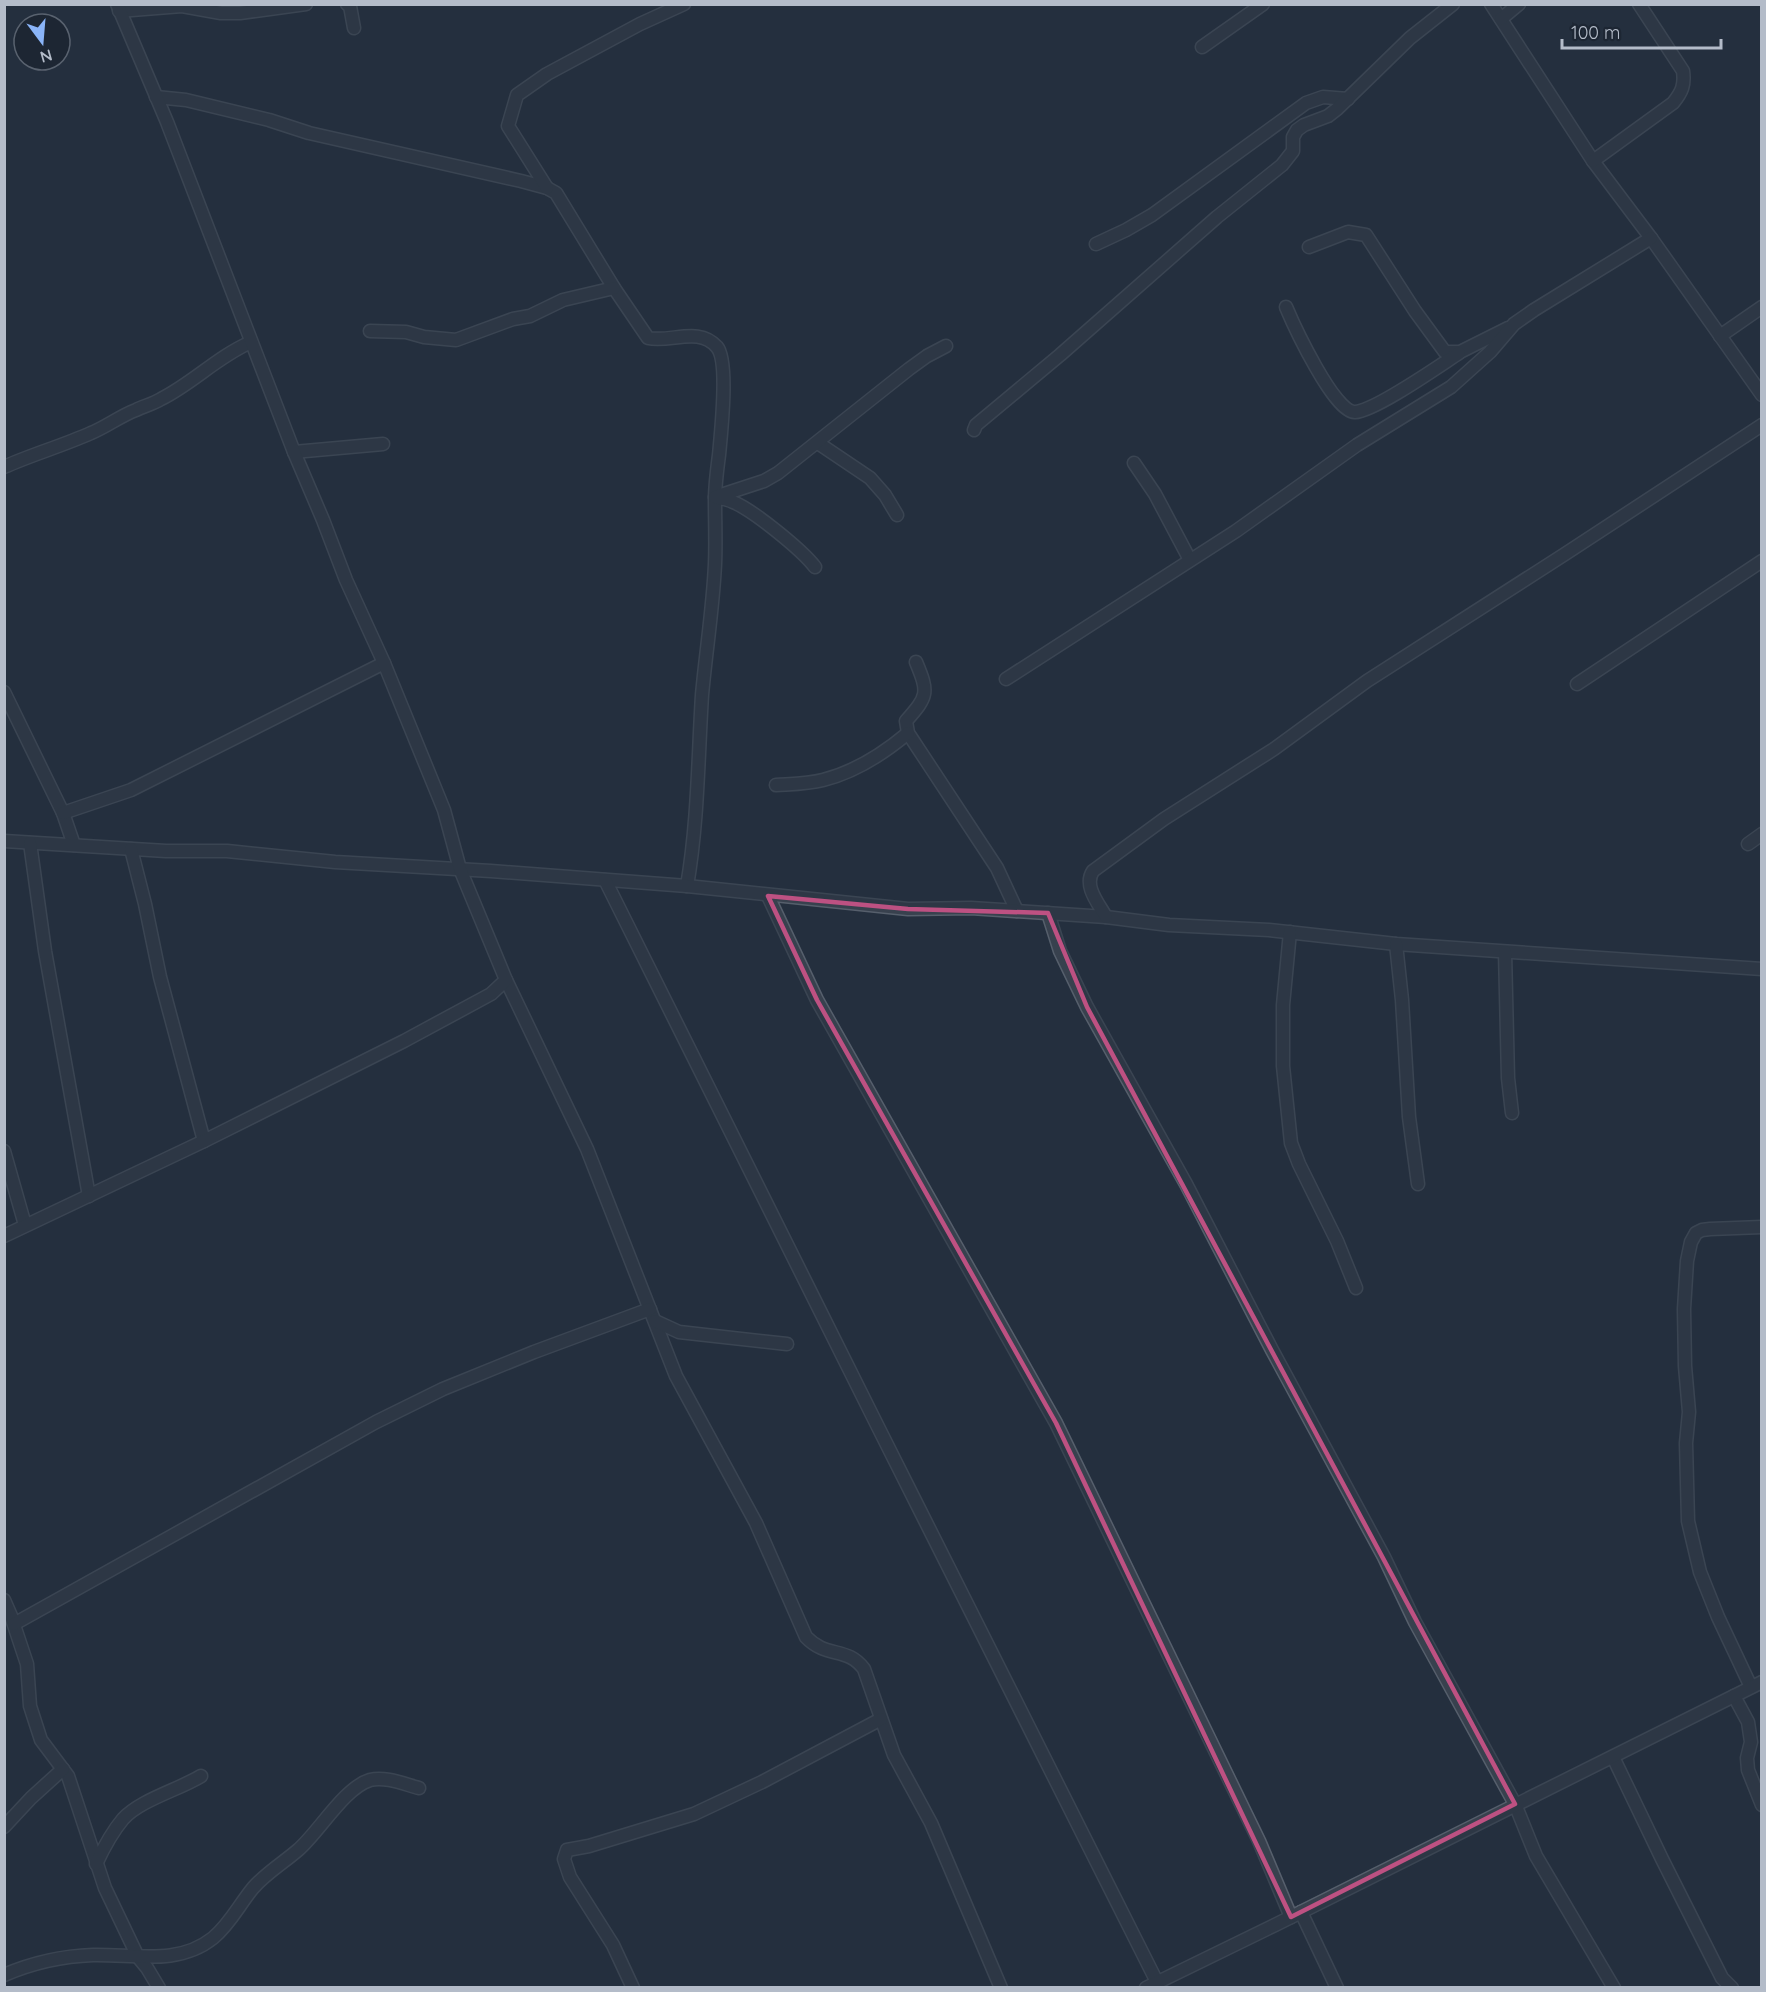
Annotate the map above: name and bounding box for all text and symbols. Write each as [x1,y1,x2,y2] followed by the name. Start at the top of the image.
[12,12,72,72] north arrow
[1562,12,1721,50] scale bar
[1571,21,1620,44] text: 100 m
[38,45,55,68] text: N

